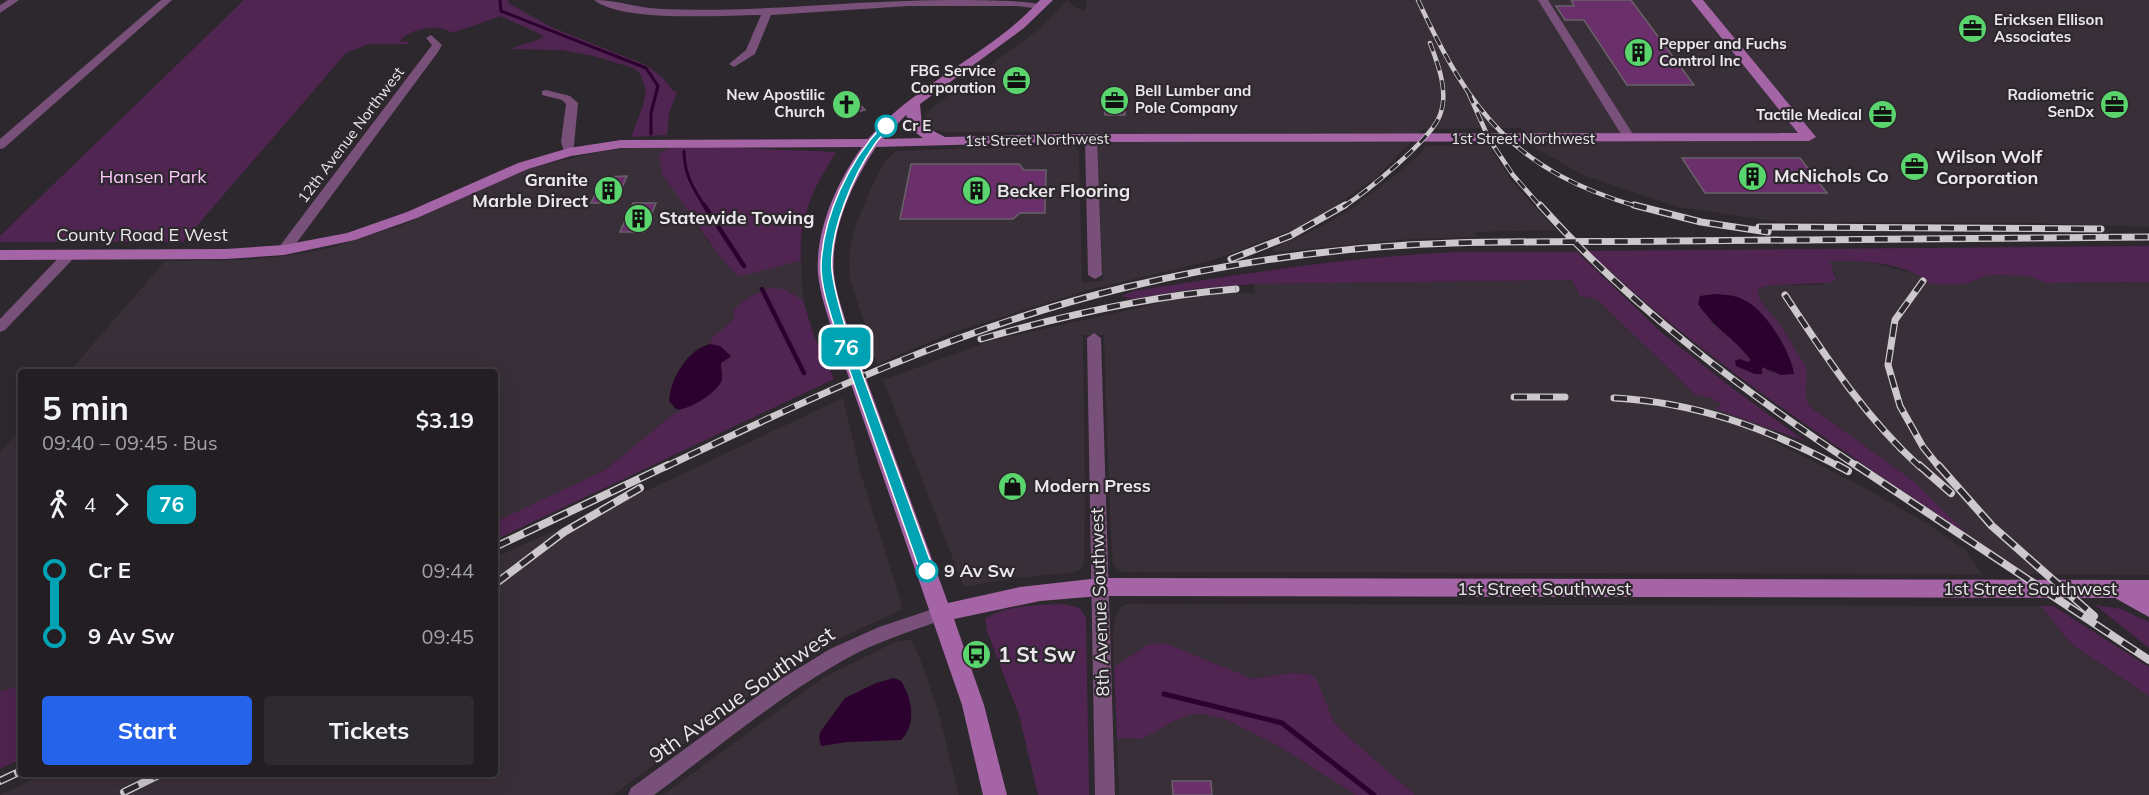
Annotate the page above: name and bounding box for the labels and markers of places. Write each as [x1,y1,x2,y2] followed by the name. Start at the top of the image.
[1994,10,2103,46] place label: Ericksen Ellison Associates
[1957,13,1989,45] office icon: Ericksen Ellison Associates
[1659,34,1787,70] place label: Pepper and Fuchs Comtrol Inc
[1622,37,1654,69] building icon: Pepper and Fuchs Comtrol Inc
[910,61,996,97] place label: FBG Service Corporation
[1001,64,1033,96] office icon: FBG Service Corporation
[1135,81,1251,117] place label: Bell Lumber and Pole Company
[1098,84,1130,116] office icon: Bell Lumber and Pole Company
[726,85,825,121] place label: New Apostilic Church
[2007,85,2095,121] place label: Radiometric SenDx
[830,88,862,120] church icon: New Apostilic Church
[2099,88,2131,120] office icon: Radiometric SenDx
[1867,99,1899,131] office icon: Tactile Medical
[1756,105,1862,124] place label: Tactile Medical
[875,115,897,137] marker: Cr E
[902,116,931,135] place label: Cr E
[1936,145,2042,189] place label: Wilson Wolf Corporation
[1899,151,1931,183] office icon: Wilson Wolf Corporation
[1737,160,1769,192] building icon: McNichols Co
[1774,164,1889,187] place label: McNichols Co
[472,168,588,212] place label: Granite Marble Direct
[593,174,625,206] building icon: Granite Marble Direct
[960,175,992,207] building icon: Becker Flooring
[997,179,1130,202] place label: Becker Flooring
[622,202,654,234] building icon: Statewide Towing
[659,206,814,229] place label: Statewide Towing
[997,470,1029,502] shop icon: Modern Press
[1034,474,1151,497] place label: Modern Press
[944,559,1015,582] place label: 9 Av Sw
[916,560,938,582] marker: 9 Av Sw
[961,639,993,671] bus stop icon: 1 St Sw
[998,641,1076,667] place label: 1 St Sw

